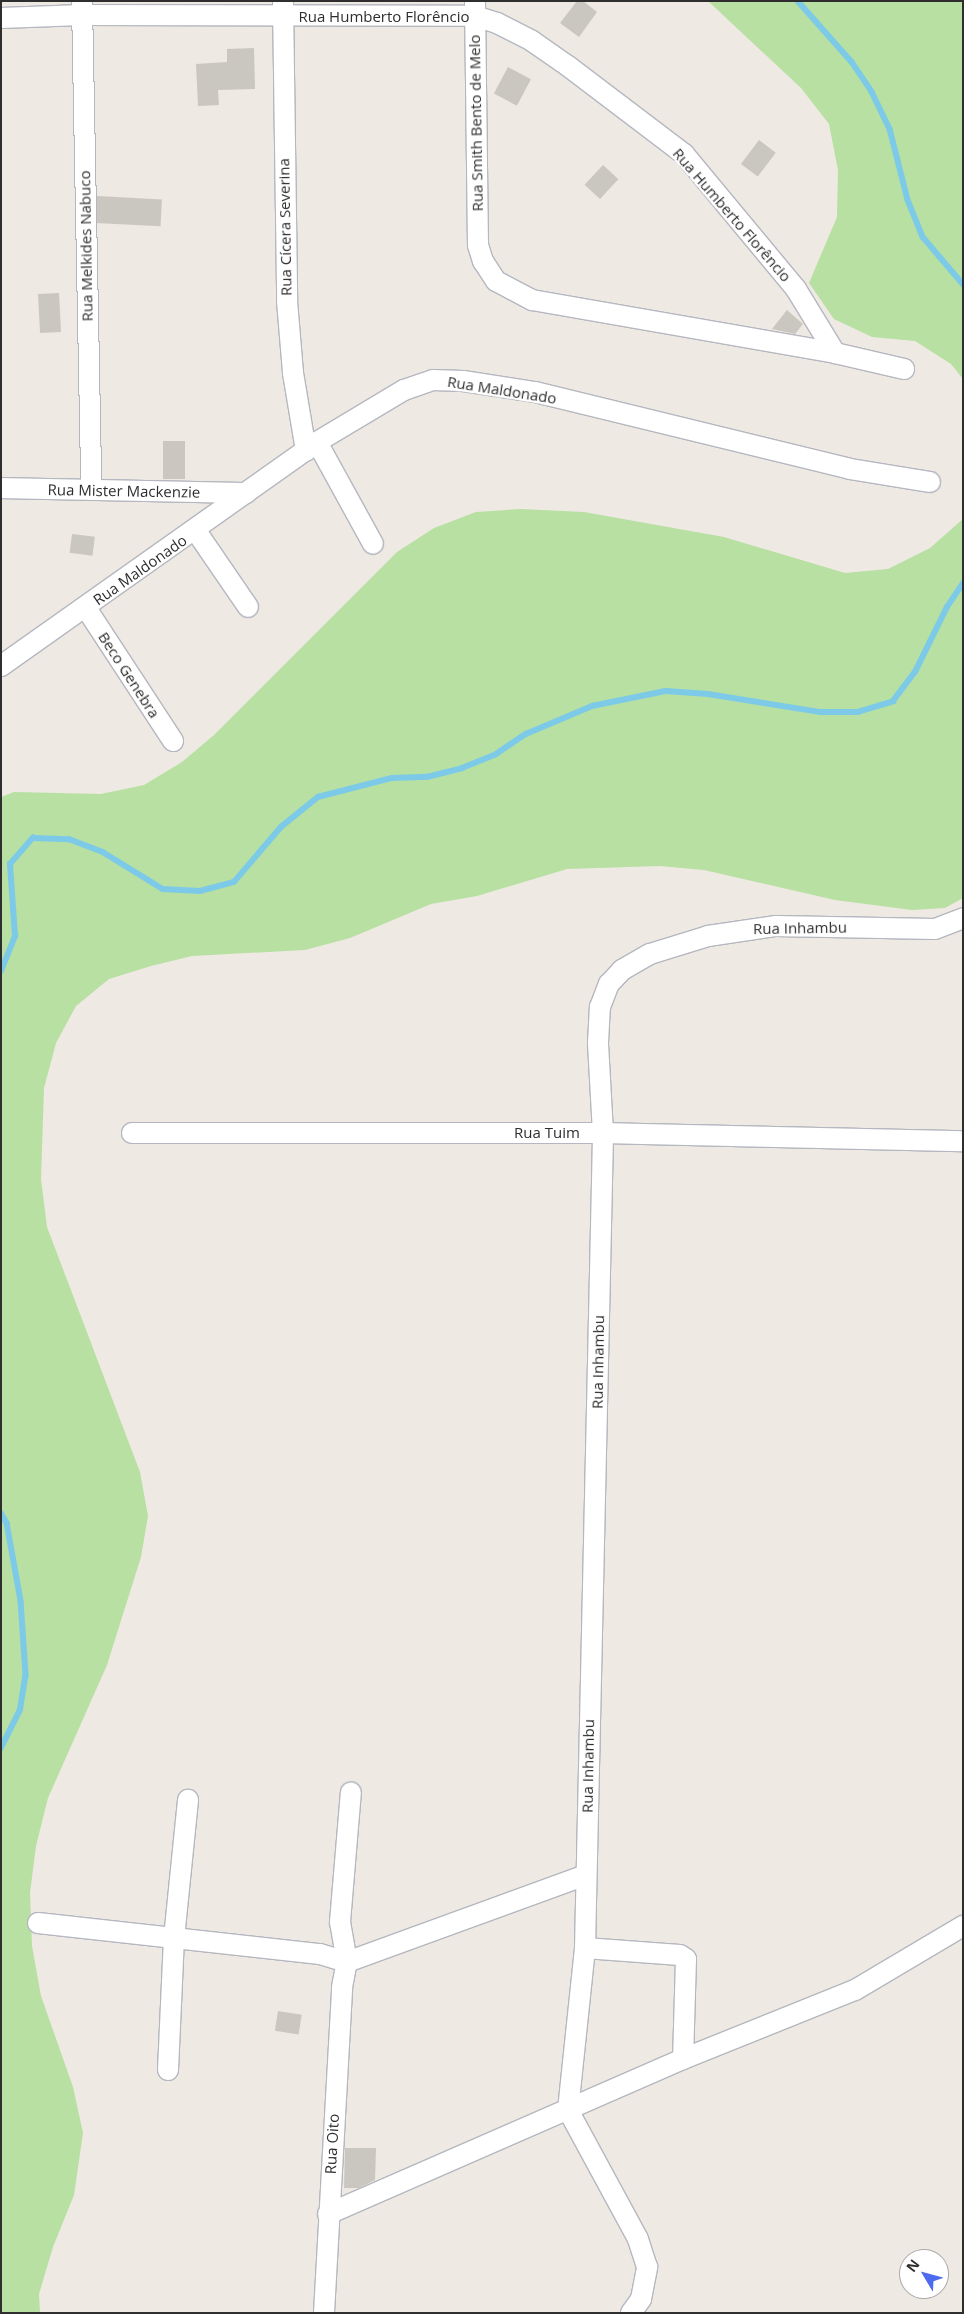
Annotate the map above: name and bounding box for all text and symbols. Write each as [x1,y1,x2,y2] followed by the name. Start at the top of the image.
[298,8,470,26] street label: Rua Humberto Florêncio
[465,34,487,212] street label: Rua Smith Bento de Melo
[669,145,795,285] street label: Rua Humberto Florêncio
[275,158,295,296] street label: Rua Cícera Severina
[76,170,96,322] street label: Rua Melkides Nabuco
[446,372,558,408] street label: Rua Maldonado
[48,481,200,501] street label: Rua Mister Mackenzie
[90,531,190,609] street label: Rua Maldonado
[95,629,163,721] street label: Beco Genebra
[753,918,847,938] street label: Rua Inhambu
[514,1124,580,1142] street label: Rua Tuim
[588,1315,608,1409] street label: Rua Inhambu
[578,1719,598,1813] street label: Rua Inhambu
[321,2113,343,2175] street label: Rua Oito
[899,2249,949,2299] north arrow
[901,2255,923,2276] text: N

